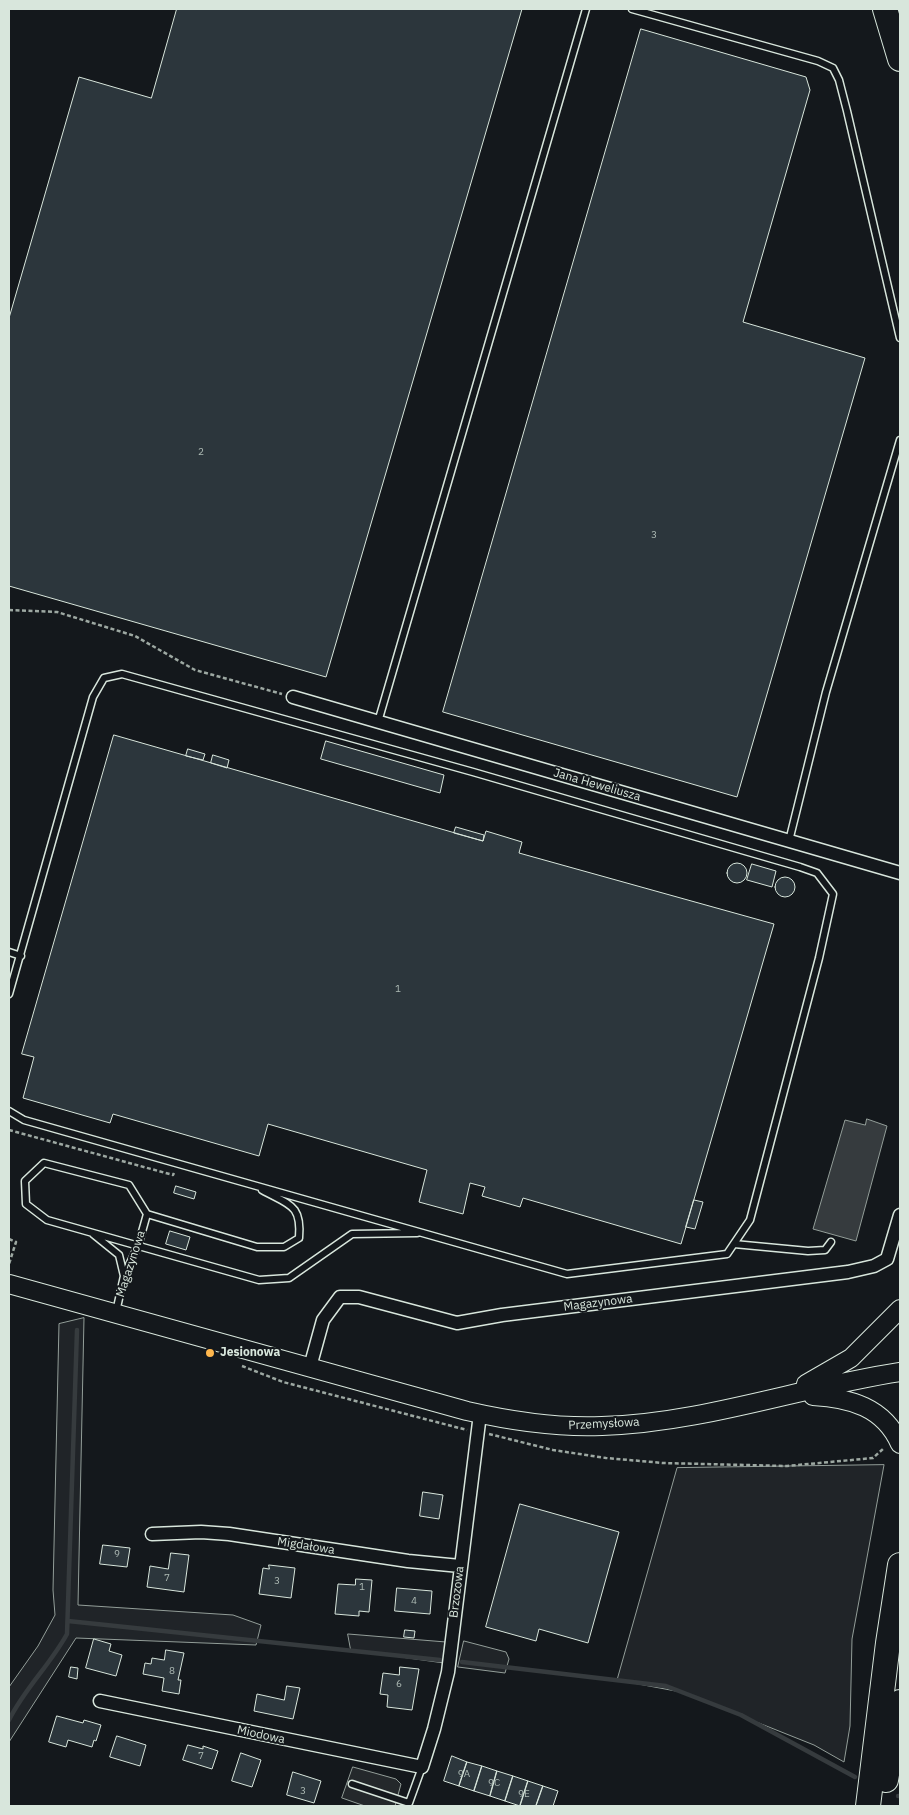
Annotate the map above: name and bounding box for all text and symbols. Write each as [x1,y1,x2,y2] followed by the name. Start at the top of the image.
[198,446,204,458] house number: 2
[651,529,657,541] house number: 3
[552,766,642,804] street label: Jana Heweliusza
[395,983,401,995] house number: 1
[113,1229,149,1299] street label: Magazynowa
[563,1292,633,1314] street label: Magazynowa
[220,1346,280,1360] place label: Jesionowa
[204,1347,216,1359] marker: Jesionowa
[568,1415,640,1433] street label: Przemysłowa
[276,1534,336,1558] street label: Migdałowa
[114,1548,120,1560] house number: 9
[447,1565,467,1619] street label: Brzozowa
[164,1572,170,1584] house number: 7
[274,1575,280,1587] house number: 3
[359,1581,365,1593] house number: 1
[411,1595,417,1607] house number: 4
[169,1665,175,1677] house number: 8
[396,1678,402,1690] house number: 6
[236,1723,286,1747] street label: Miodowa
[198,1750,204,1762] house number: 7
[458,1768,470,1780] house number: 9A
[488,1777,500,1789] house number: 9C
[300,1785,306,1797] house number: 3
[518,1788,530,1800] house number: 9E

